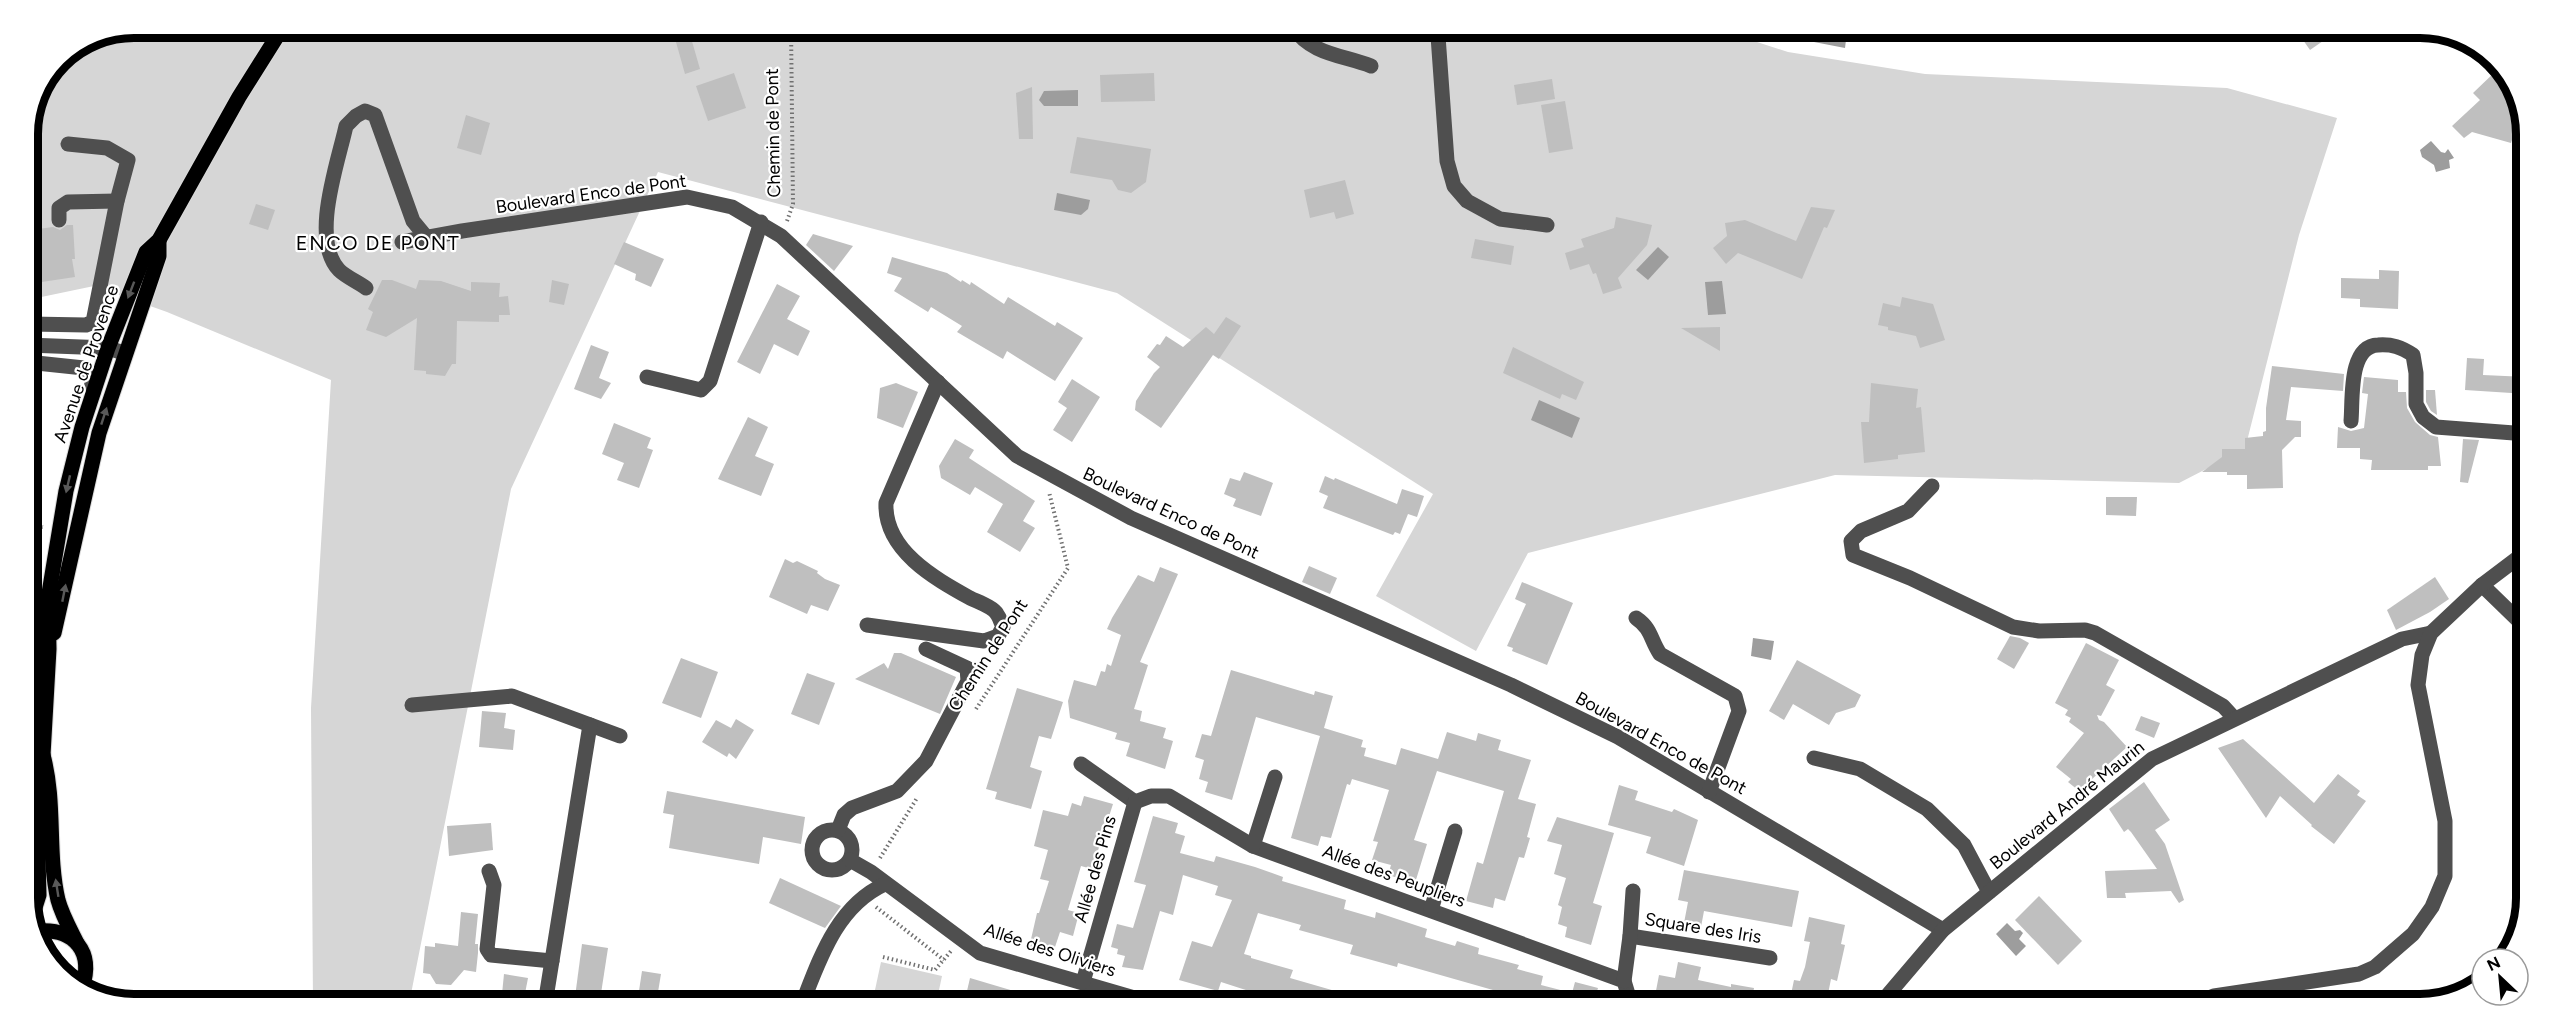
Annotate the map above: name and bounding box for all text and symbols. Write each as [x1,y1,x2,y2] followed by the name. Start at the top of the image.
[761,68,785,198] street label: Chemin de Pont
[494,170,688,218] street label: Boulevard Enco de Pont
[296,231,460,255] district label: ENCO DE PONT
[126,281,135,299] one-way arrow
[49,282,123,446] street label: Avenue de Provence
[100,407,109,425] one-way arrow
[1079,462,1263,564] street label: Boulevard Enco de Pont
[63,475,73,493] one-way arrow
[60,583,69,602] one-way arrow
[944,595,1033,715] street label: Chemin de Pont
[1572,687,1751,799] street label: Boulevard Enco de Pont
[1985,736,2149,874] street label: Boulevard André Maurin
[1069,813,1121,925] street label: Allée des Pins
[1319,840,1469,912] street label: Allée des Peupliers
[52,879,61,898] one-way arrow
[1643,908,1763,948] street label: Square des Iris
[981,918,1119,982] street label: Allée des Oliviers
[2470,947,2530,1007] north arrow
[2484,953,2503,975] text: N

